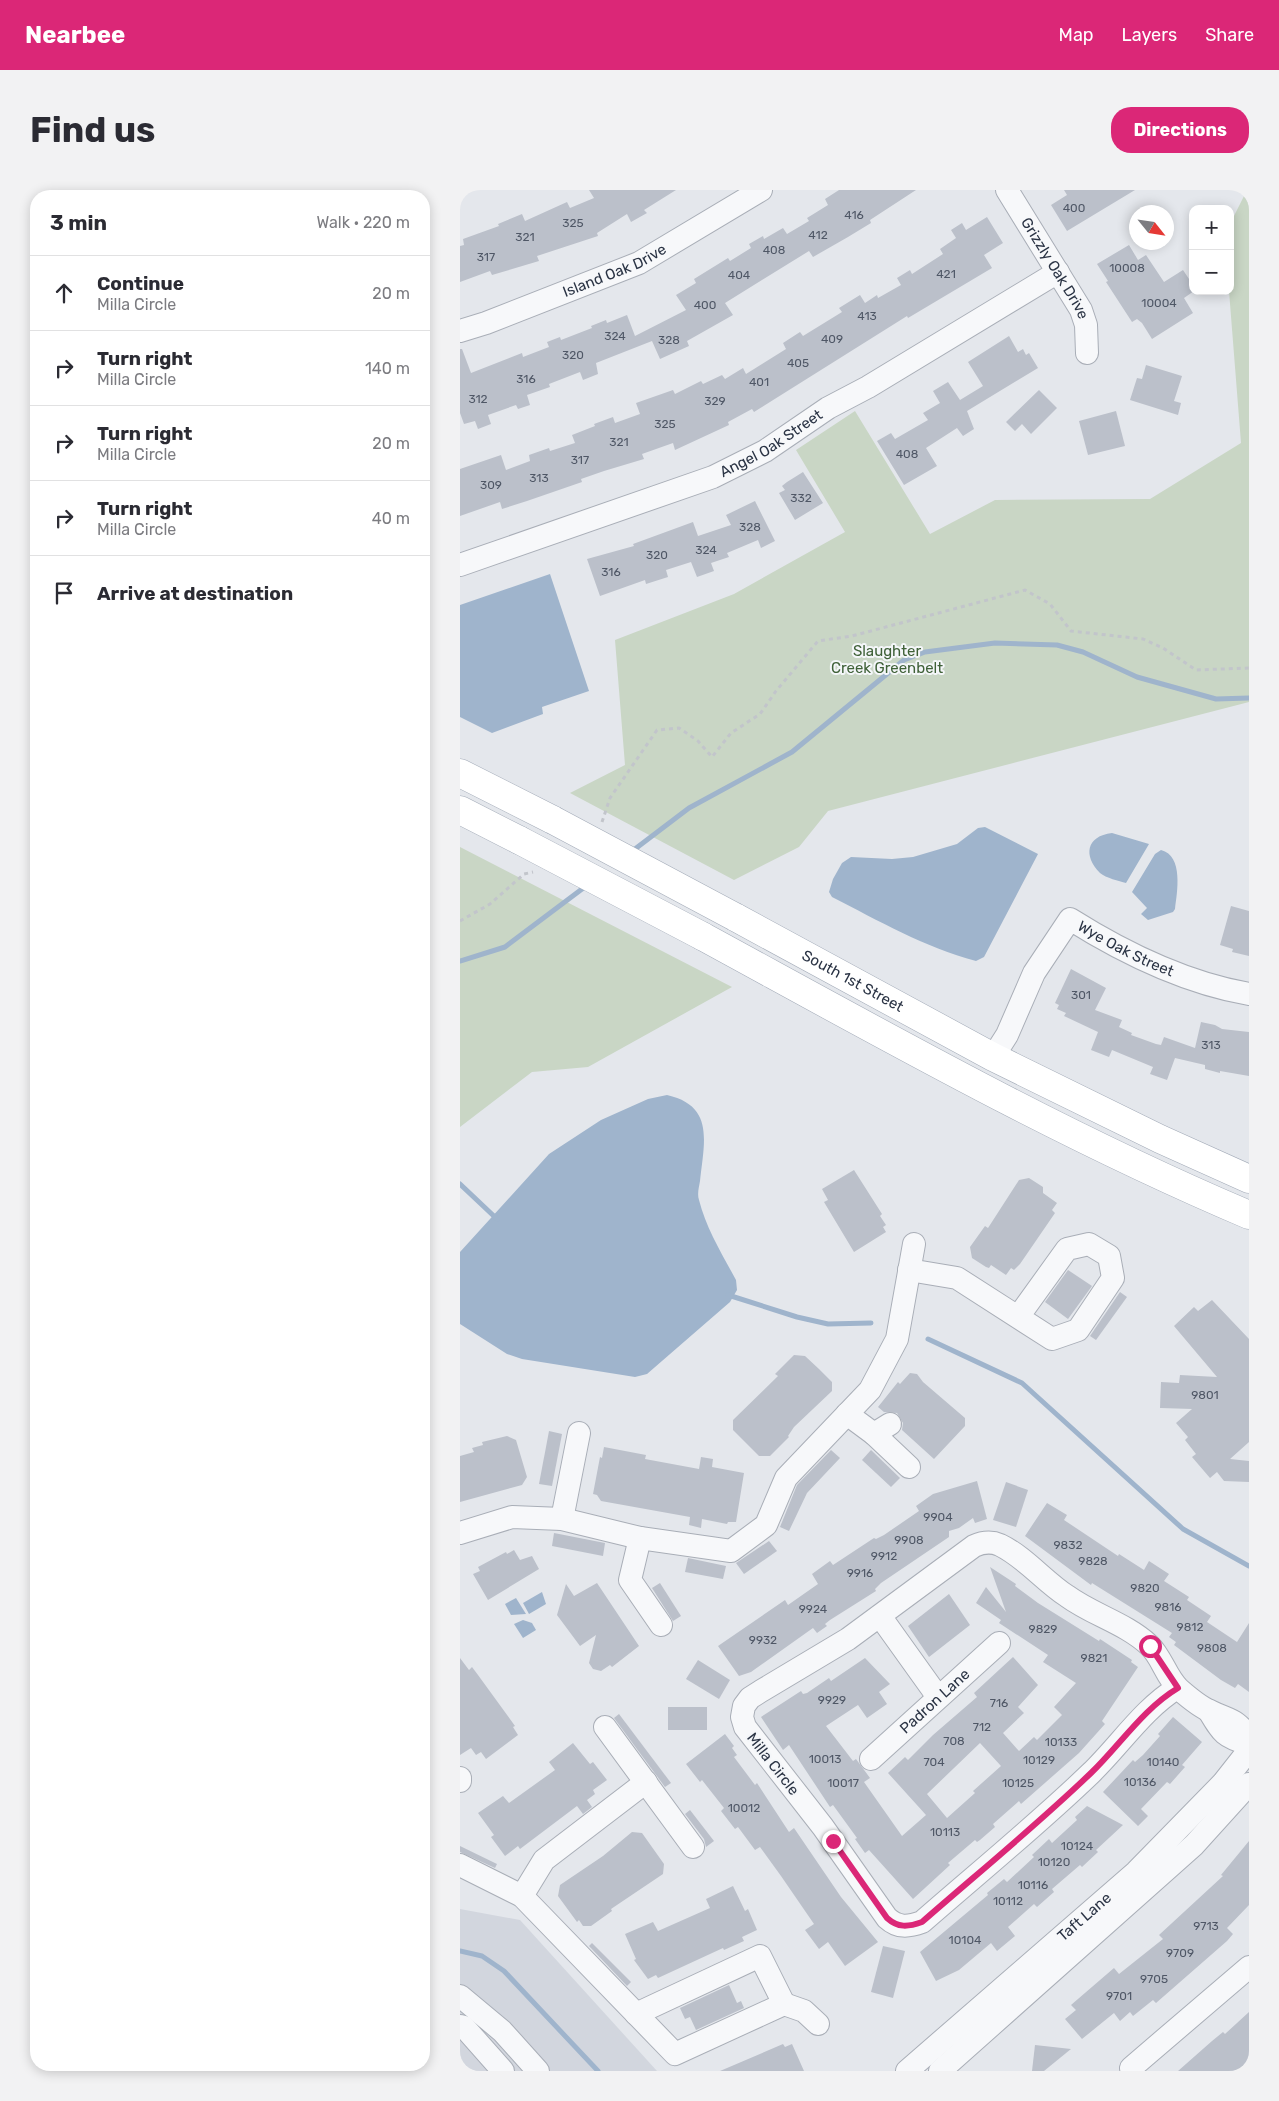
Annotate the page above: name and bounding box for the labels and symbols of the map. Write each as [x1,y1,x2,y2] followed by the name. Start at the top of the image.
[1063,201,1085,215] house number: 400
[1129,205,1174,250] north arrow
[844,208,864,222] house number: 416
[1017,214,1092,321] street label: Grizzly Oak Drive
[562,216,584,230] house number: 325
[808,228,828,242] house number: 412
[515,230,535,244] house number: 321
[560,240,669,301] street label: Island Oak Drive
[763,243,785,257] house number: 408
[477,250,495,264] house number: 317
[1109,261,1145,275] house number: 10008
[936,267,956,281] house number: 421
[728,268,751,282] house number: 404
[1141,296,1177,310] house number: 10004
[694,298,716,312] house number: 400
[857,309,877,323] house number: 413
[604,329,626,343] house number: 324
[821,332,843,346] house number: 409
[658,333,680,347] house number: 328
[562,348,584,362] house number: 320
[787,356,809,370] house number: 405
[516,372,536,386] house number: 316
[749,375,769,389] house number: 401
[468,392,488,406] house number: 312
[704,394,726,408] house number: 329
[717,405,826,481] street label: Angel Oak Street
[654,417,676,431] house number: 325
[609,435,629,449] house number: 321
[896,447,918,461] house number: 408
[571,453,589,467] house number: 317
[529,471,549,485] house number: 313
[480,478,502,492] house number: 309
[790,491,812,505] house number: 332
[739,520,761,534] house number: 328
[695,543,717,557] house number: 324
[646,548,668,562] house number: 320
[601,565,621,579] house number: 316
[831,642,943,677] park label: Slaughter Creek Greenbelt
[1074,917,1176,981] street label: Wye Oak Street
[799,946,907,1016] street label: South 1st Street
[1071,988,1091,1002] house number: 301
[1201,1038,1221,1052] house number: 313
[1191,1388,1219,1402] house number: 9801
[923,1510,953,1524] house number: 9904
[894,1533,924,1547] house number: 9908
[1053,1538,1083,1552] house number: 9832
[871,1549,897,1563] house number: 9912
[1078,1554,1108,1568] house number: 9828
[847,1566,873,1580] house number: 9916
[1130,1581,1160,1595] house number: 9820
[1154,1600,1182,1614] house number: 9816
[799,1602,828,1616] house number: 9924
[1177,1620,1203,1634] house number: 9812
[1029,1622,1057,1636] house number: 9829
[749,1633,777,1647] house number: 9932
[1139,1635,1162,1658] route start
[1197,1641,1227,1655] house number: 9808
[1081,1651,1107,1665] house number: 9821
[896,1665,973,1737] street label: Padron Lane
[818,1693,846,1707] house number: 9929
[990,1696,1008,1710] house number: 716
[973,1720,991,1734] house number: 712
[743,1729,803,1799] street label: Milla Circle
[943,1734,965,1748] house number: 708
[1045,1735,1077,1749] house number: 10133
[809,1752,841,1766] house number: 10013
[1023,1753,1055,1767] house number: 10129
[923,1755,945,1769] house number: 704
[1147,1755,1179,1769] house number: 10140
[1124,1775,1156,1789] house number: 10136
[827,1776,859,1790] house number: 10017
[1002,1776,1034,1790] house number: 10125
[728,1801,760,1815] house number: 10012
[930,1825,960,1839] house number: 10113
[822,1830,845,1853] route end
[1061,1839,1094,1853] house number: 10124
[1038,1855,1070,1869] house number: 10120
[1018,1878,1048,1892] house number: 10116
[1054,1889,1115,1945] street label: Taft Lane
[993,1894,1023,1908] house number: 10112
[1193,1919,1219,1933] house number: 9713
[949,1933,982,1947] house number: 10104
[1166,1946,1194,1960] house number: 9709
[1140,1972,1168,1986] house number: 9705
[1106,1989,1132,2003] house number: 9701

